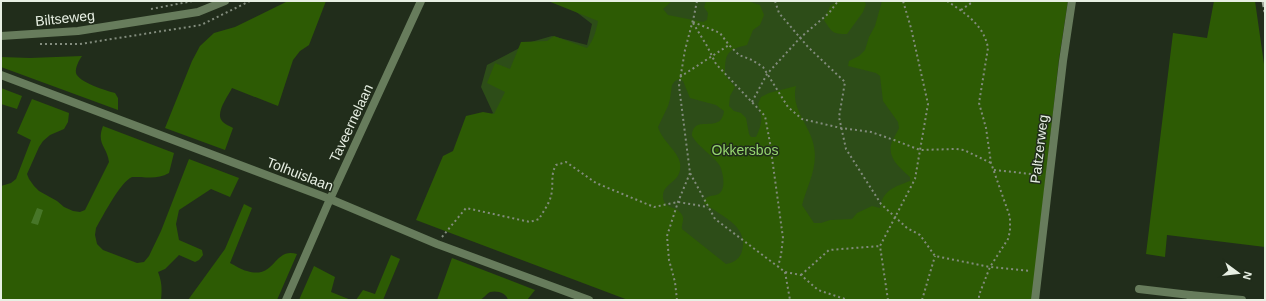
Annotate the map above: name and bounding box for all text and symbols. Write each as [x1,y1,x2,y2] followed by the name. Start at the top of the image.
[34,7,96,29] street label: Biltseweg
[326,82,376,164] street label: Taveernelaan
[1027,114,1051,184] street label: Paltzerweg
[712,142,778,158] park label: Okkersbos
[264,154,336,194] street label: Tolhuislaan
[1218,253,1258,293] north arrow
[1241,270,1254,281] text: N

